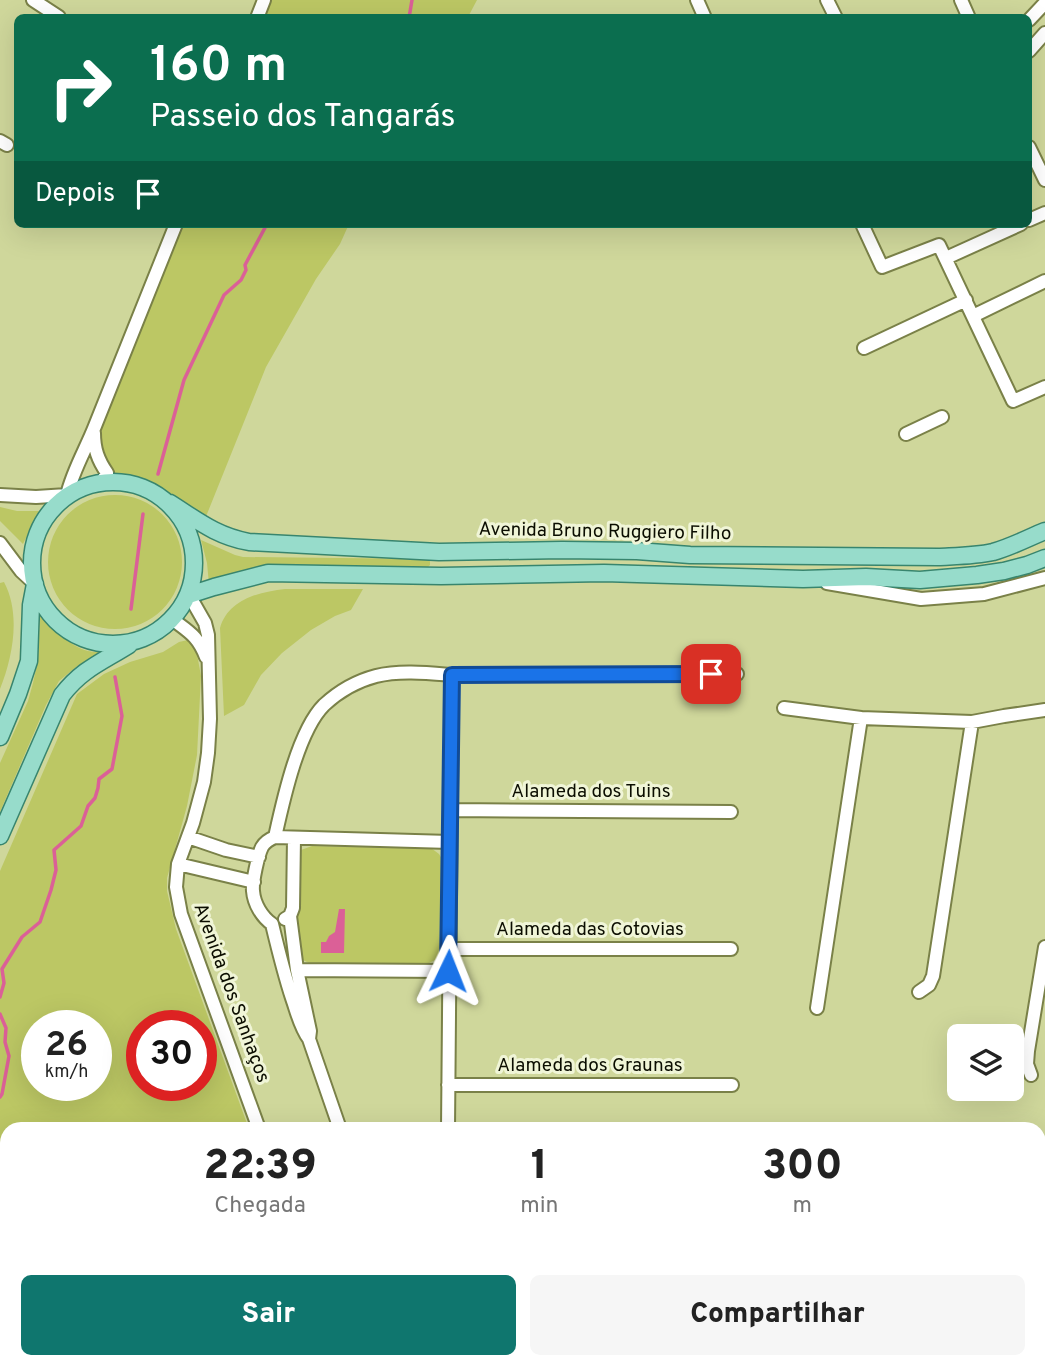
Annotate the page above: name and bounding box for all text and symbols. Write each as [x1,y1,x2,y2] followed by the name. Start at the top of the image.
[150,37,287,99] text: 160 m
[35,42,126,133] icon: right
[150,98,456,138] text: Passeio dos Tangarás
[129,175,167,213] icon: arrive
[35,178,115,211] text: Depois
[478,518,732,546] street label: Avenida Bruno Ruggiero Filho
[681,644,741,704] pin
[692,655,730,693] icon: arrive
[511,780,671,804] street label: Alameda dos Tuins
[187,900,275,1086] street label: Avenida dos Sanhaços
[496,918,684,942] street label: Alameda das Cotovias
[411,934,485,1008] position arrow
[126,1010,217,1101] speed limit sign: 30
[45,1024,88,1068] text: 26
[947,1024,1024,1101] map controls
[947,1024,1024,1101] button: layers
[497,1054,683,1078] street label: Alameda dos Graunas
[45,1061,88,1084] text: km/h
[204,1141,317,1194] text: 22:39
[531,1141,548,1194] text: 1
[762,1141,842,1194] text: 300
[214,1192,306,1221] text: Chegada
[520,1192,559,1221] text: min
[793,1192,812,1221] text: m
[21,1275,516,1355] button: Sair
[530,1275,1025,1355] button: Compartilhar

